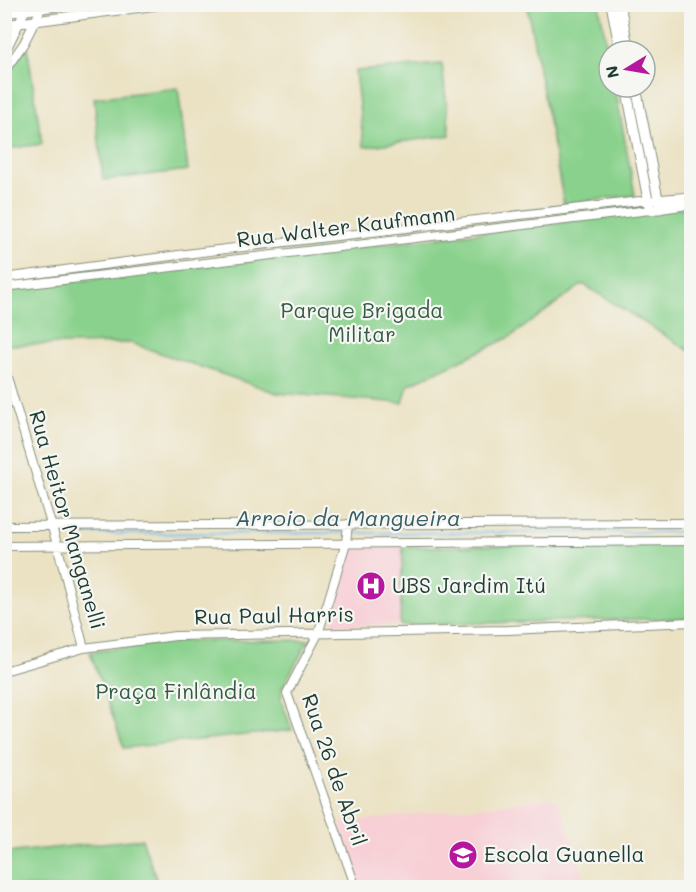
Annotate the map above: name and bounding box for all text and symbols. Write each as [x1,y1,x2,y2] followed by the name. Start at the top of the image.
[597,39,657,99] north arrow
[600,64,623,80] text: N
[235,199,456,252] street label: Rua Walter Kaufmann
[281,296,443,347] park label: Parque Brigada Militar
[24,407,113,632] street label: Rua Heitor Manganelli
[235,503,461,532] water label: Arroio da Mangueira
[355,570,387,602] hospital icon: UBS Jardim Itú
[392,571,546,598] place label: UBS Jardim Itú
[194,600,354,629] street label: Rua Paul Harris
[95,677,257,704] park label: Praça Finlândia
[297,690,374,849] street label: Rua 26 de Abril
[447,839,479,871] school or university icon: Escola Guanella
[484,840,645,867] place label: Escola Guanella

